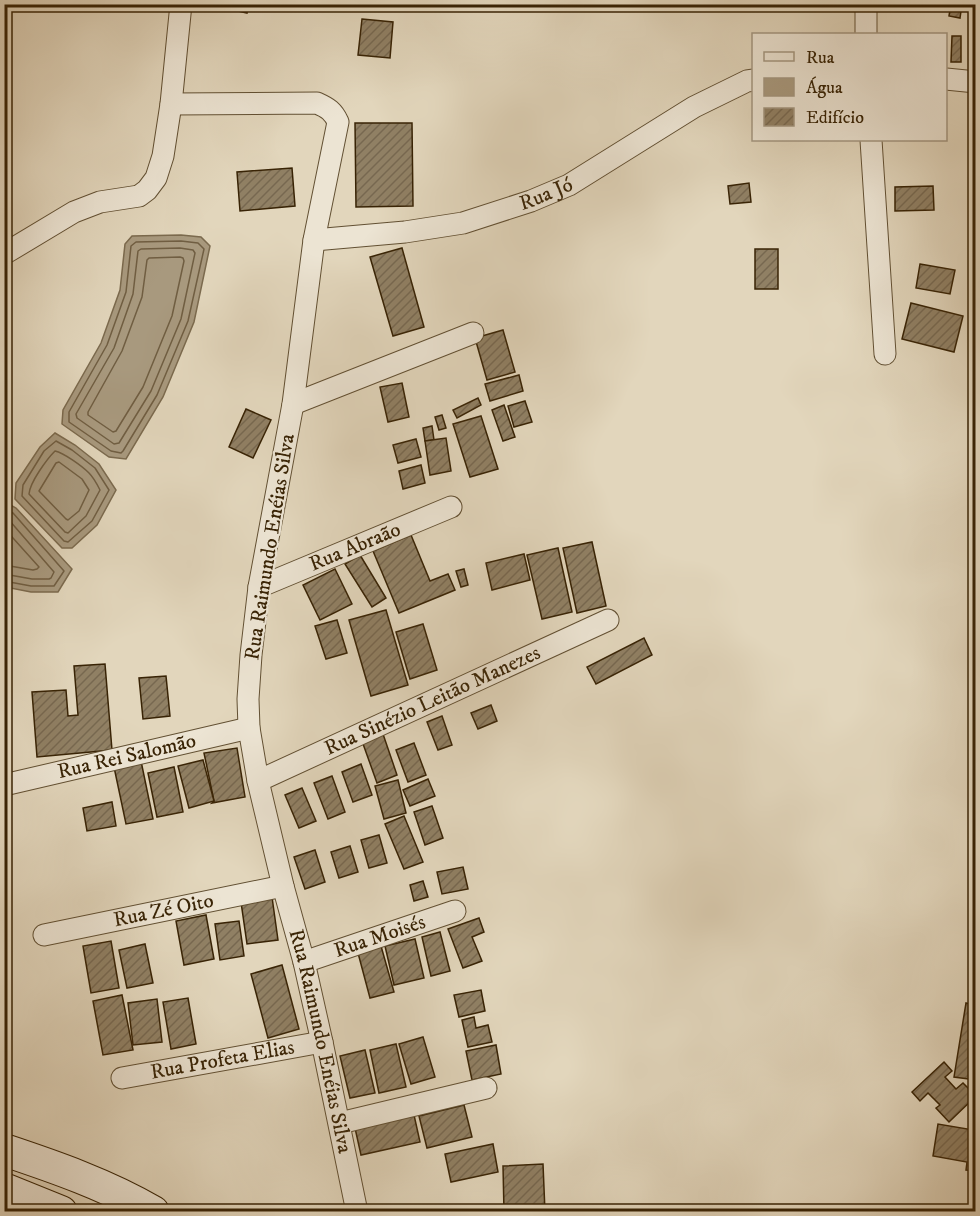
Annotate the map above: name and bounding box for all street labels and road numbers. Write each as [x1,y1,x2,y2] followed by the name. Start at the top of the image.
[516,172,577,217] street label: Rua Jó
[239,432,301,662] street label: Rua Raimundo Enéias Silva
[305,516,405,578] street label: Rua Abraão
[320,640,545,762] street label: Rua Sinézio Leitão Manezes
[55,728,199,785] street label: Rua Rei Salomão
[111,888,216,933] street label: Rua Zé Oito
[331,909,429,964] street label: Rua Moisés
[283,926,358,1156] street label: Rua Raimundo Enéias Silva
[148,1034,296,1086] street label: Rua Profeta Elias

